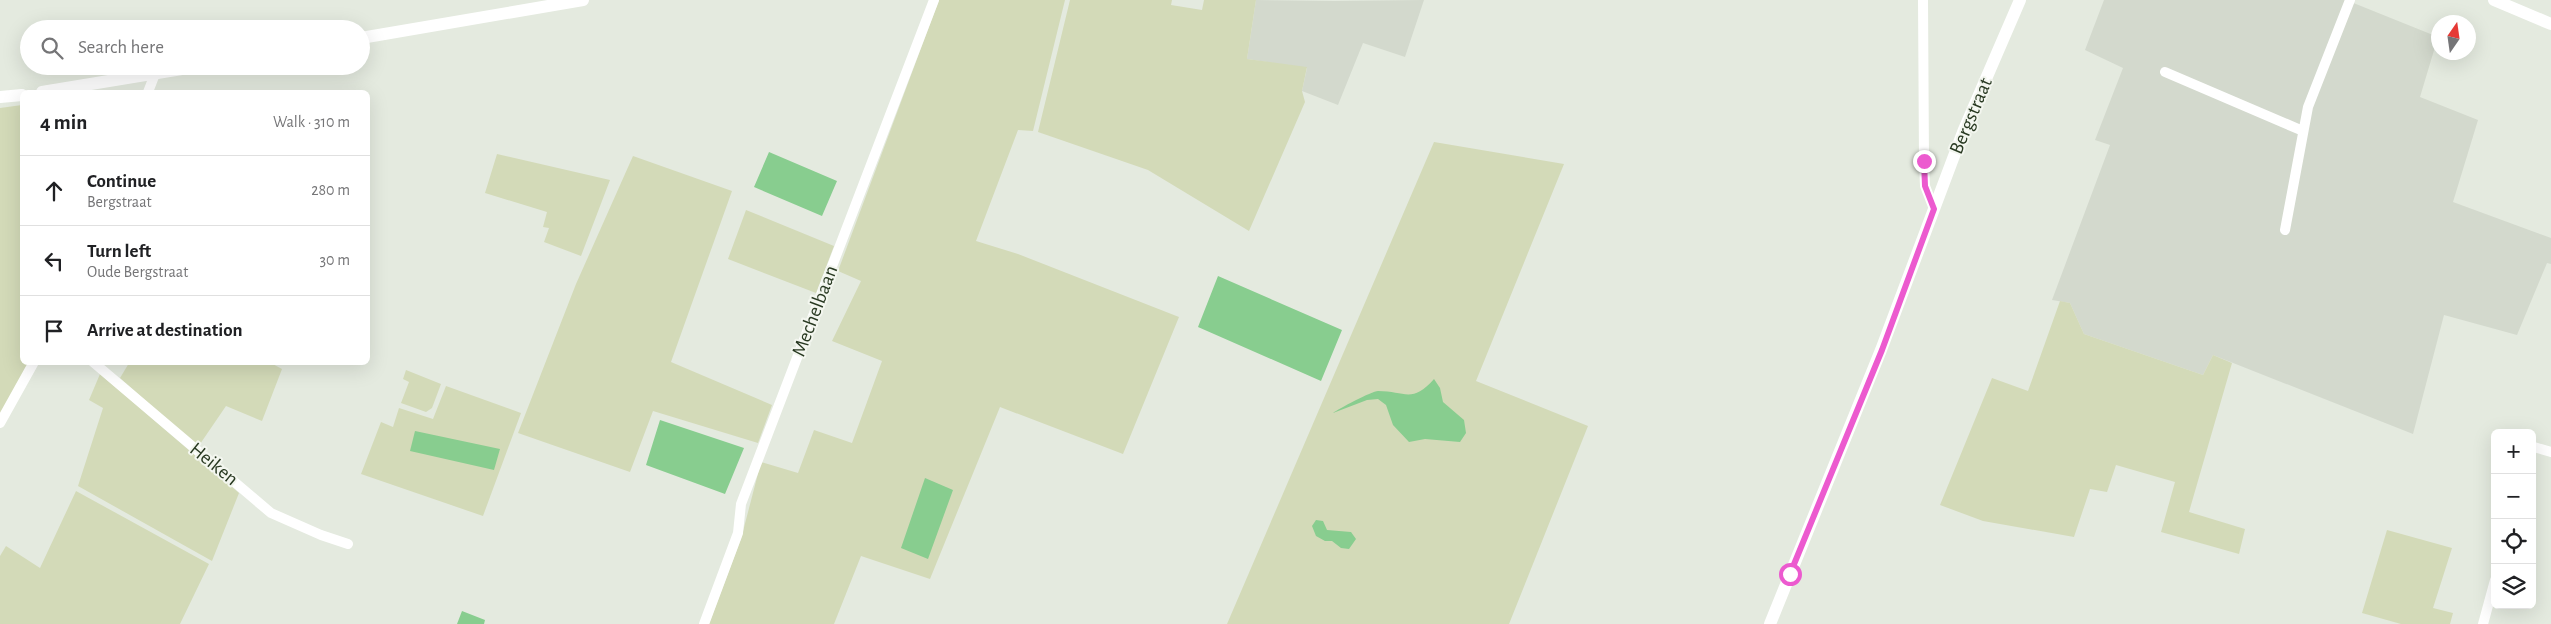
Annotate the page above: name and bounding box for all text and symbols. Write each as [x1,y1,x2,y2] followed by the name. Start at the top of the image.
[2431,15,2476,60] north arrow
[20,20,370,75] search box
[38,34,66,62] icon: search
[78,38,164,57] text: Search here
[1946,74,1996,157] street label: Bergstraat
[40,112,87,133] text: 4 min
[273,114,350,130] text: Walk · 310 m
[1913,150,1936,173] route end
[87,172,156,191] text: Continue
[40,177,68,205] icon: ahead
[311,182,350,198] text: 280 m
[87,194,152,210] text: Bergstraat
[87,242,151,261] text: Turn left
[40,247,68,275] icon: left
[320,252,350,268] text: 30 m
[789,263,841,359] street label: Mechelbaan
[87,264,188,280] text: Oude Bergstraat
[40,317,68,345] icon: arrive
[87,321,243,340] text: Arrive at destination
[2491,429,2536,609] map controls
[2491,429,2536,474] button: +
[186,439,242,489] street label: Heiken
[2491,474,2536,519] button: −
[2491,519,2536,564] button: locate
[1779,563,1802,586] route start
[2491,564,2536,609] button: layers

